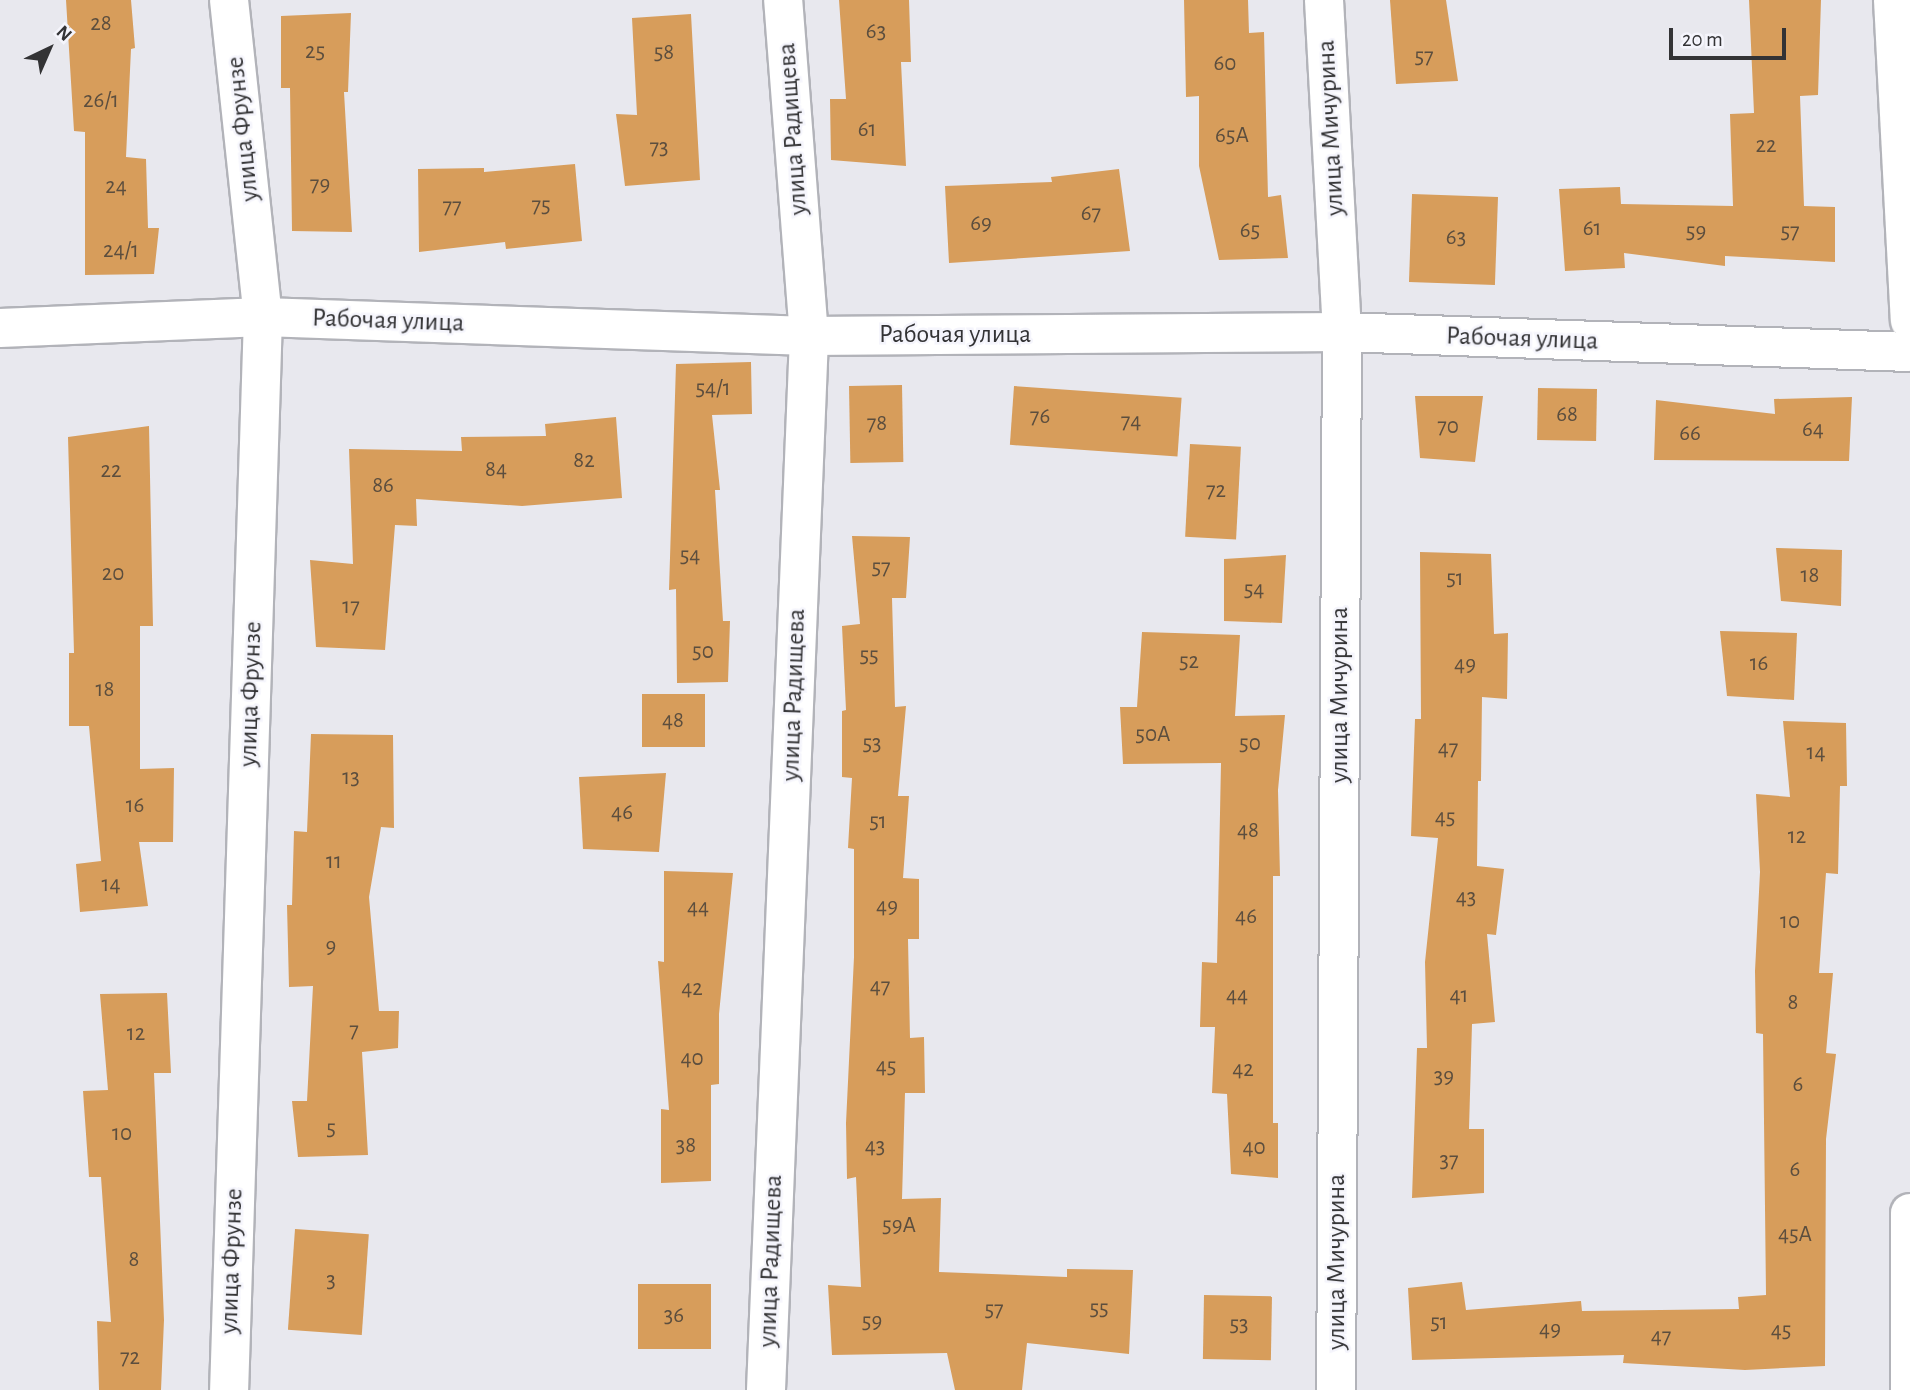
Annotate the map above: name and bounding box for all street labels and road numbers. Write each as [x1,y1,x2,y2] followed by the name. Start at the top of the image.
[1311,39,1351,217] street label: улица Мичурина
[771,42,815,216] street label: улица Радищева
[220,55,266,203] street label: улица Фрунзе
[311,303,465,339] street label: Рабочая улица
[879,319,1031,351] street label: Рабочая улица
[1445,321,1599,357] street label: Рабочая улица
[1324,607,1356,783] street label: улица Мичурина
[775,608,813,782] street label: улица Радищева
[233,621,269,767] street label: улица Фрунзе
[752,1174,790,1348] street label: улица Радищева
[1321,1174,1353,1350] street label: улица Мичурина
[214,1188,250,1334] street label: улица Фрунзе

